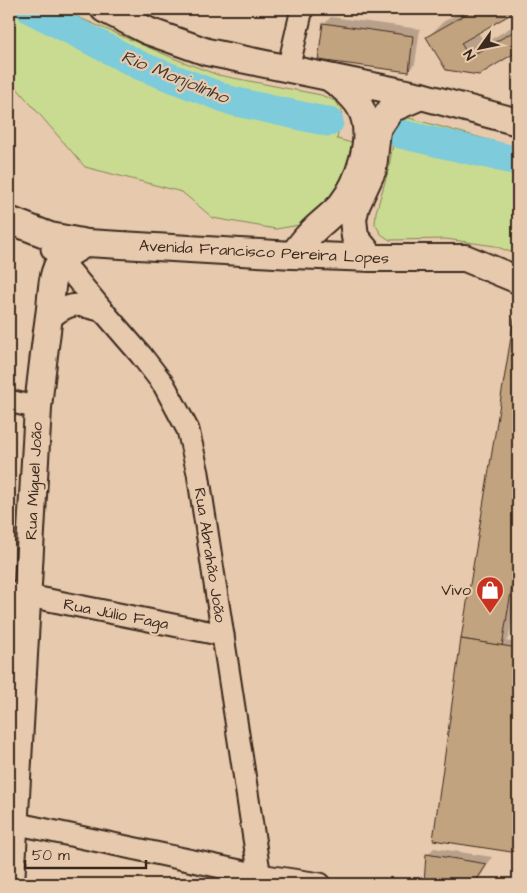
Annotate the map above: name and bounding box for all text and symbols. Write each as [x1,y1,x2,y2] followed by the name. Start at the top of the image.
[454,22,504,72] north arrow
[118,44,234,111] water label: Rio Monjolinho
[459,45,481,64] text: N
[138,234,390,270] street label: Avenida Francisco Pereira Lopes
[20,421,49,541] street label: Rua Miguel João
[188,486,232,624] street label: Rua Abrahão João
[475,575,505,614] shop icon: Vivo
[441,579,471,601] place label: Vivo
[61,593,170,636] street label: Rua Júlio Faga
[25,838,146,870] scale bar
[32,845,70,866] text: 50 m

